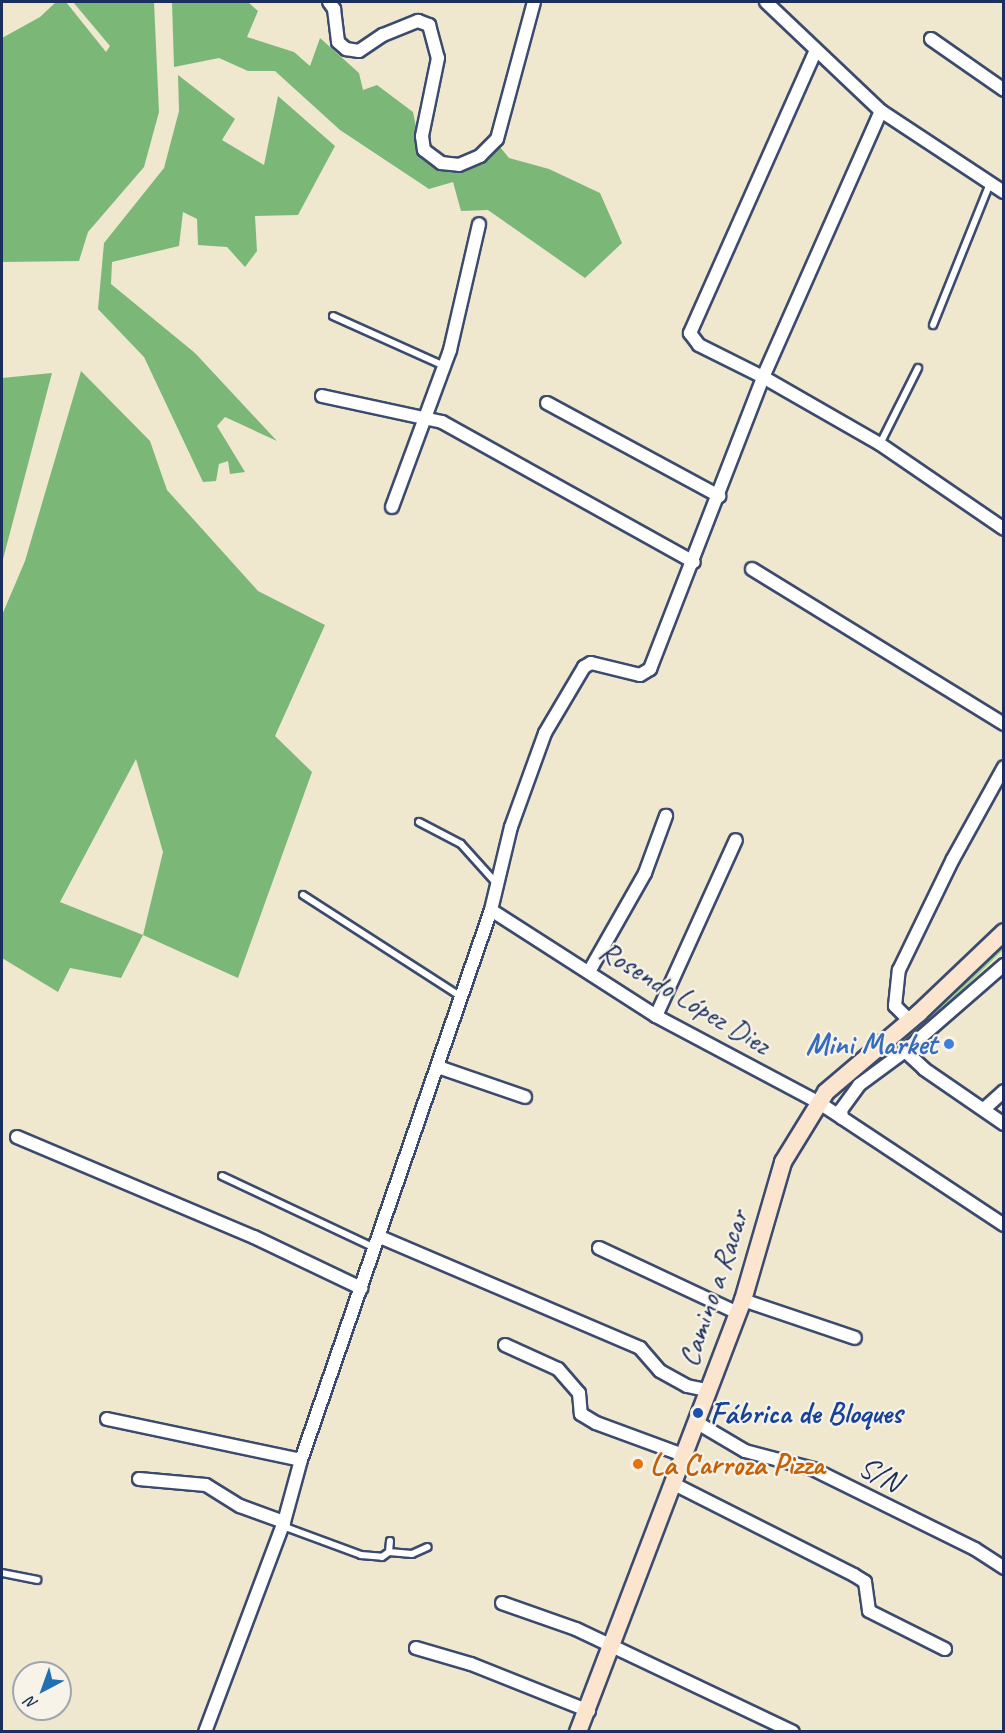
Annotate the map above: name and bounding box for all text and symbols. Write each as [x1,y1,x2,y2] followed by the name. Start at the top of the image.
[593,932,777,1062] street label: Rosendo López Diez
[805,1026,937,1062] place label: Mini Market
[942,1037,956,1051] marker: Mini Market
[669,1205,757,1371] street label: Camino a Racar
[710,1395,903,1431] place label: Fábrica de Bloques
[691,1406,705,1420] marker: Fábrica de Bloques
[650,1446,824,1482] place label: La Carroza Pizza
[853,1448,907,1500] street label: S/N
[631,1457,645,1471] marker: La Carroza Pizza
[12,1661,72,1721] north arrow
[21,1692,42,1714] text: N

